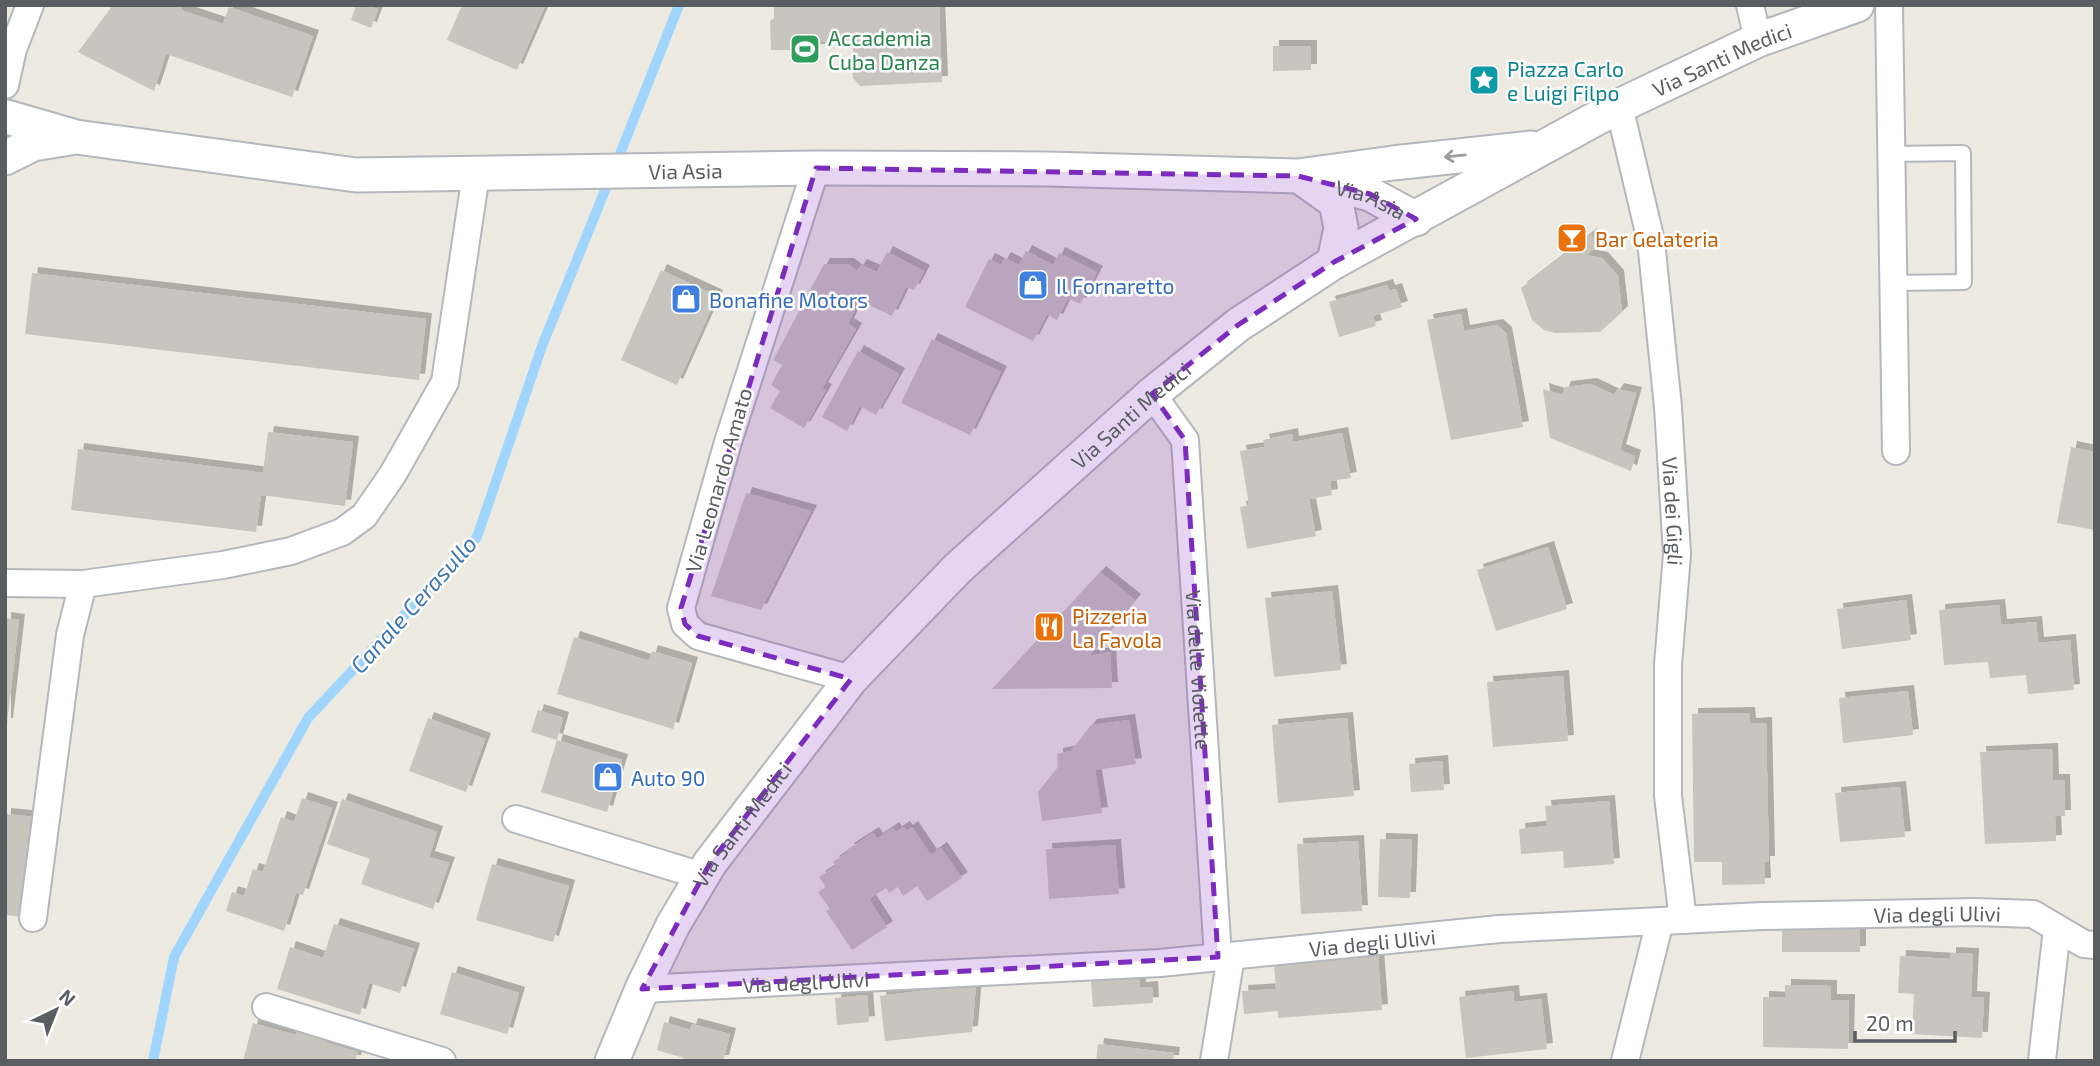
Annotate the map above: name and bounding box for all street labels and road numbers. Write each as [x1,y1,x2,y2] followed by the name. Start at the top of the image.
[1648,17,1795,101] street label: Via Santi Medici
[648,157,723,183] street label: Via Asia
[1333,173,1411,224] street label: Via Asia
[1066,356,1195,473] street label: Via Santi Medici
[680,385,756,575] street label: Via Leonardo Amato
[1659,456,1690,567] street label: Via dei Gigli
[1182,589,1217,751] street label: Via delle Violette
[686,756,796,891] street label: Via Santi Medici
[1873,899,2001,926] street label: Via degli Ulivi
[1308,923,1437,960] street label: Via degli Ulivi
[742,965,870,996] street label: Via degli Ulivi

